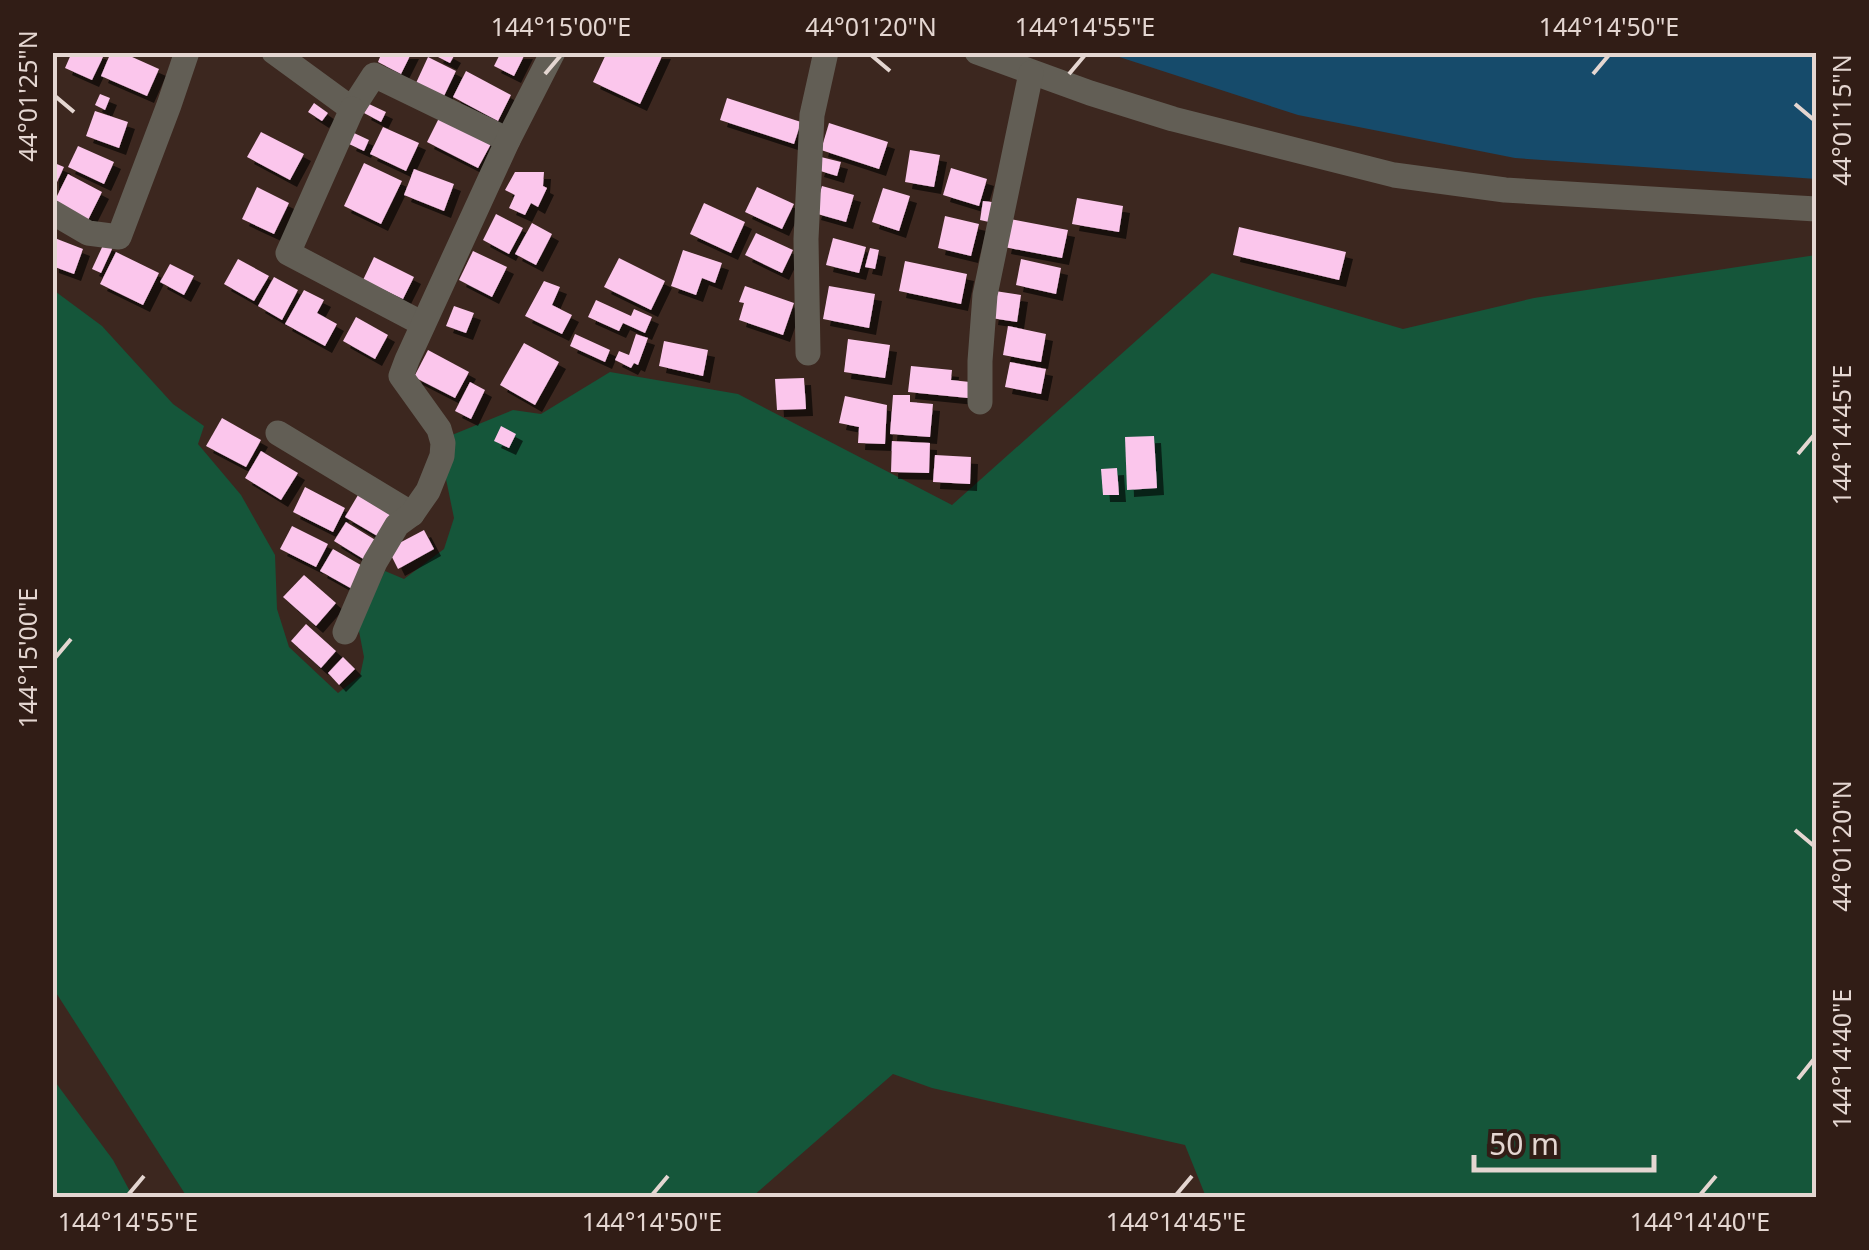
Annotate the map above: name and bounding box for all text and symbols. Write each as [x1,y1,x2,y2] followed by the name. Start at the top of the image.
[491,9,631,43] text: 144°15'00"E
[805,9,937,43] text: 44°01'20"N
[1015,9,1155,43] text: 144°14'55"E
[1539,9,1679,43] text: 144°14'50"E
[10,30,44,162] text: 44°01'25"N
[1824,54,1858,186] text: 44°01'15"N
[1824,365,1858,505] text: 144°14'45"E
[10,588,44,728] text: 144°15'00"E
[1824,780,1858,912] text: 44°01'20"N
[1824,989,1858,1129] text: 144°14'40"E
[1474,1110,1654,1172] scale bar
[1489,1123,1559,1164] text: 50 m
[58,1204,198,1238] text: 144°14'55"E
[582,1204,722,1238] text: 144°14'50"E
[1106,1204,1246,1238] text: 144°14'45"E
[1630,1204,1770,1238] text: 144°14'40"E

